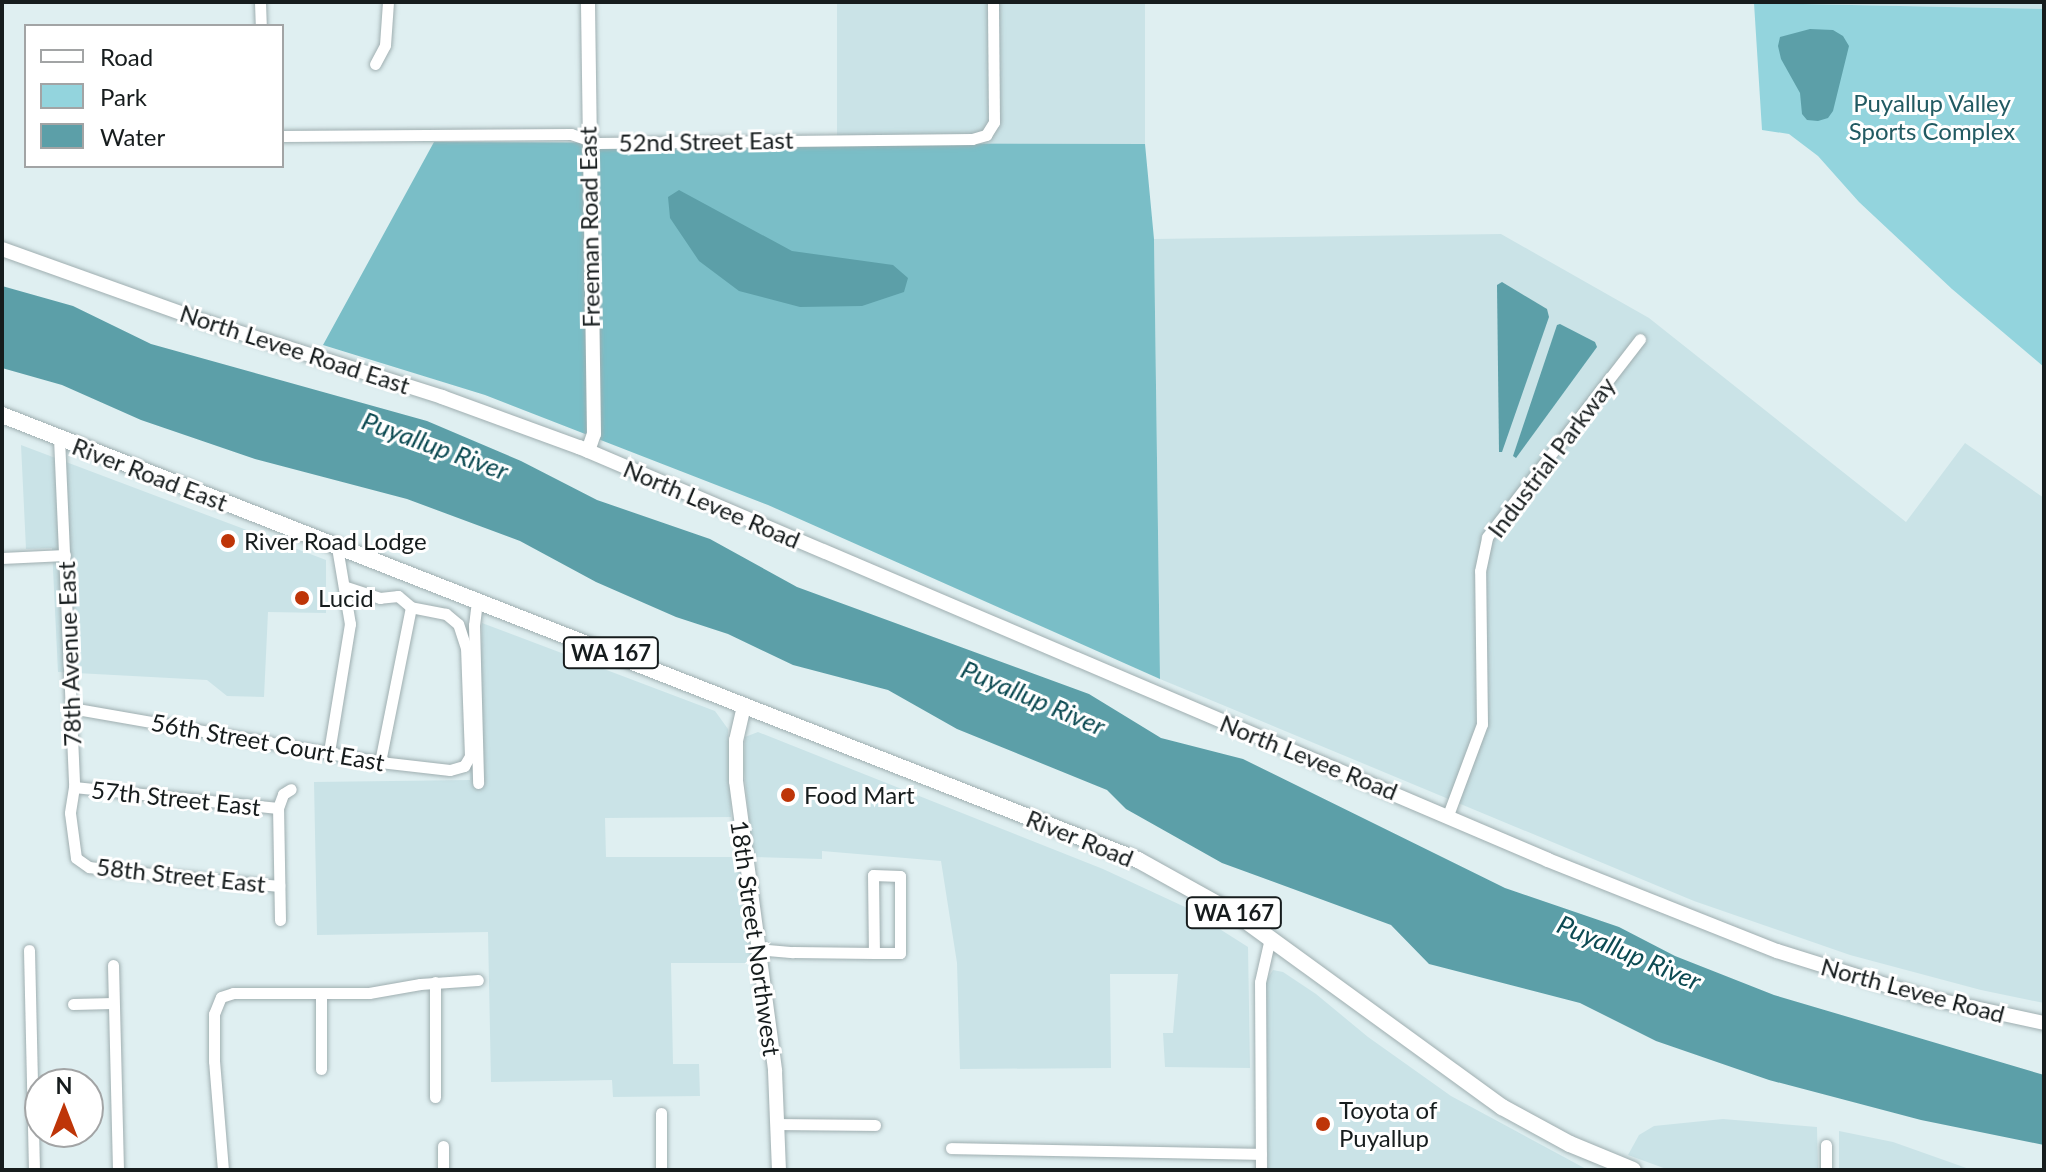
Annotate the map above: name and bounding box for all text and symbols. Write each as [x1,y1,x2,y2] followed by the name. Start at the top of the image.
[24,24,284,168] legend
[100,42,153,71] text: Road
[100,82,147,111] text: Park
[1849,89,2015,145] park label: Puyallup Valley Sports Complex
[100,122,165,151] text: Water
[618,125,794,157] street label: 52nd Street East
[573,126,605,328] street label: Freeman Road East
[176,298,414,400] street label: North Levee Road East
[1481,371,1621,543] street label: Industrial Parkway
[358,405,512,487] water label: Puyallup River
[68,431,232,517] street label: River Road East
[619,454,805,554] street label: North Levee Road
[244,527,427,555] place label: River Road Lodge
[219,532,237,550] marker: River Road Lodge
[51,560,87,748] street label: 78th Avenue East
[318,584,374,612] place label: Lucid
[293,589,311,607] marker: Lucid
[561,635,661,671] road number: WA 167
[956,654,1110,742] water label: Puyallup River
[149,707,387,777] street label: 56th Street Court East
[1216,708,1402,806] street label: North Levee Road
[90,775,262,821] street label: 57th Street East
[804,781,915,809] place label: Food Mart
[779,786,797,804] marker: Food Mart
[1022,803,1138,873] street label: River Road
[725,818,787,1058] street label: 18th Street Northwest
[95,852,267,898] street label: 58th Street East
[1184,895,1284,931] road number: WA 167
[1552,909,1706,997] water label: Puyallup River
[1818,952,2008,1028] street label: North Levee Road
[24,1068,104,1148] north arrow
[56,1072,72,1099] text: N
[1339,1096,1437,1152] place label: Toyota of Puyallup
[1314,1115,1332,1133] marker: Toyota of Puyallup

